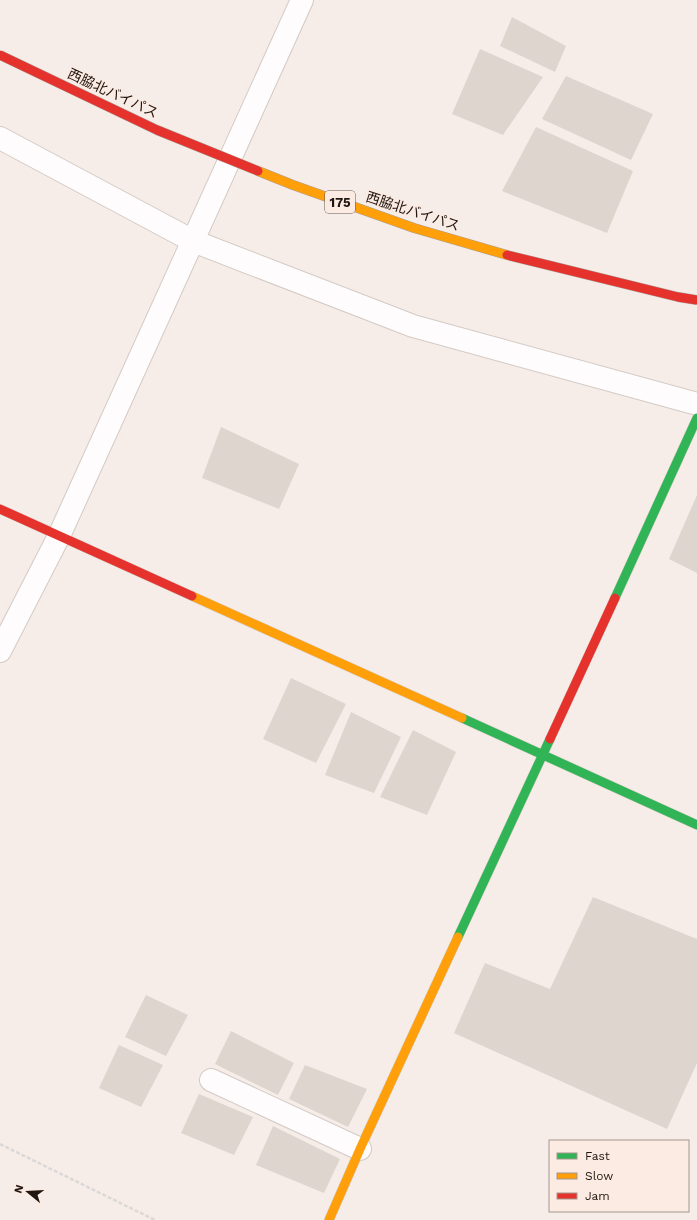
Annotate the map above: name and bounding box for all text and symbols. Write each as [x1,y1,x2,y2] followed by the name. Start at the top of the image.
[65,65,161,121] street label: 西脇北バイパス
[364,188,462,234] street label: 西脇北バイパス
[325,191,355,213] road number: 175
[549,1140,689,1212] legend
[585,1149,610,1163] text: Fast
[585,1169,613,1183] text: Slow
[8,1172,48,1212] north arrow
[12,1183,26,1195] text: N
[585,1189,610,1203] text: Jam

